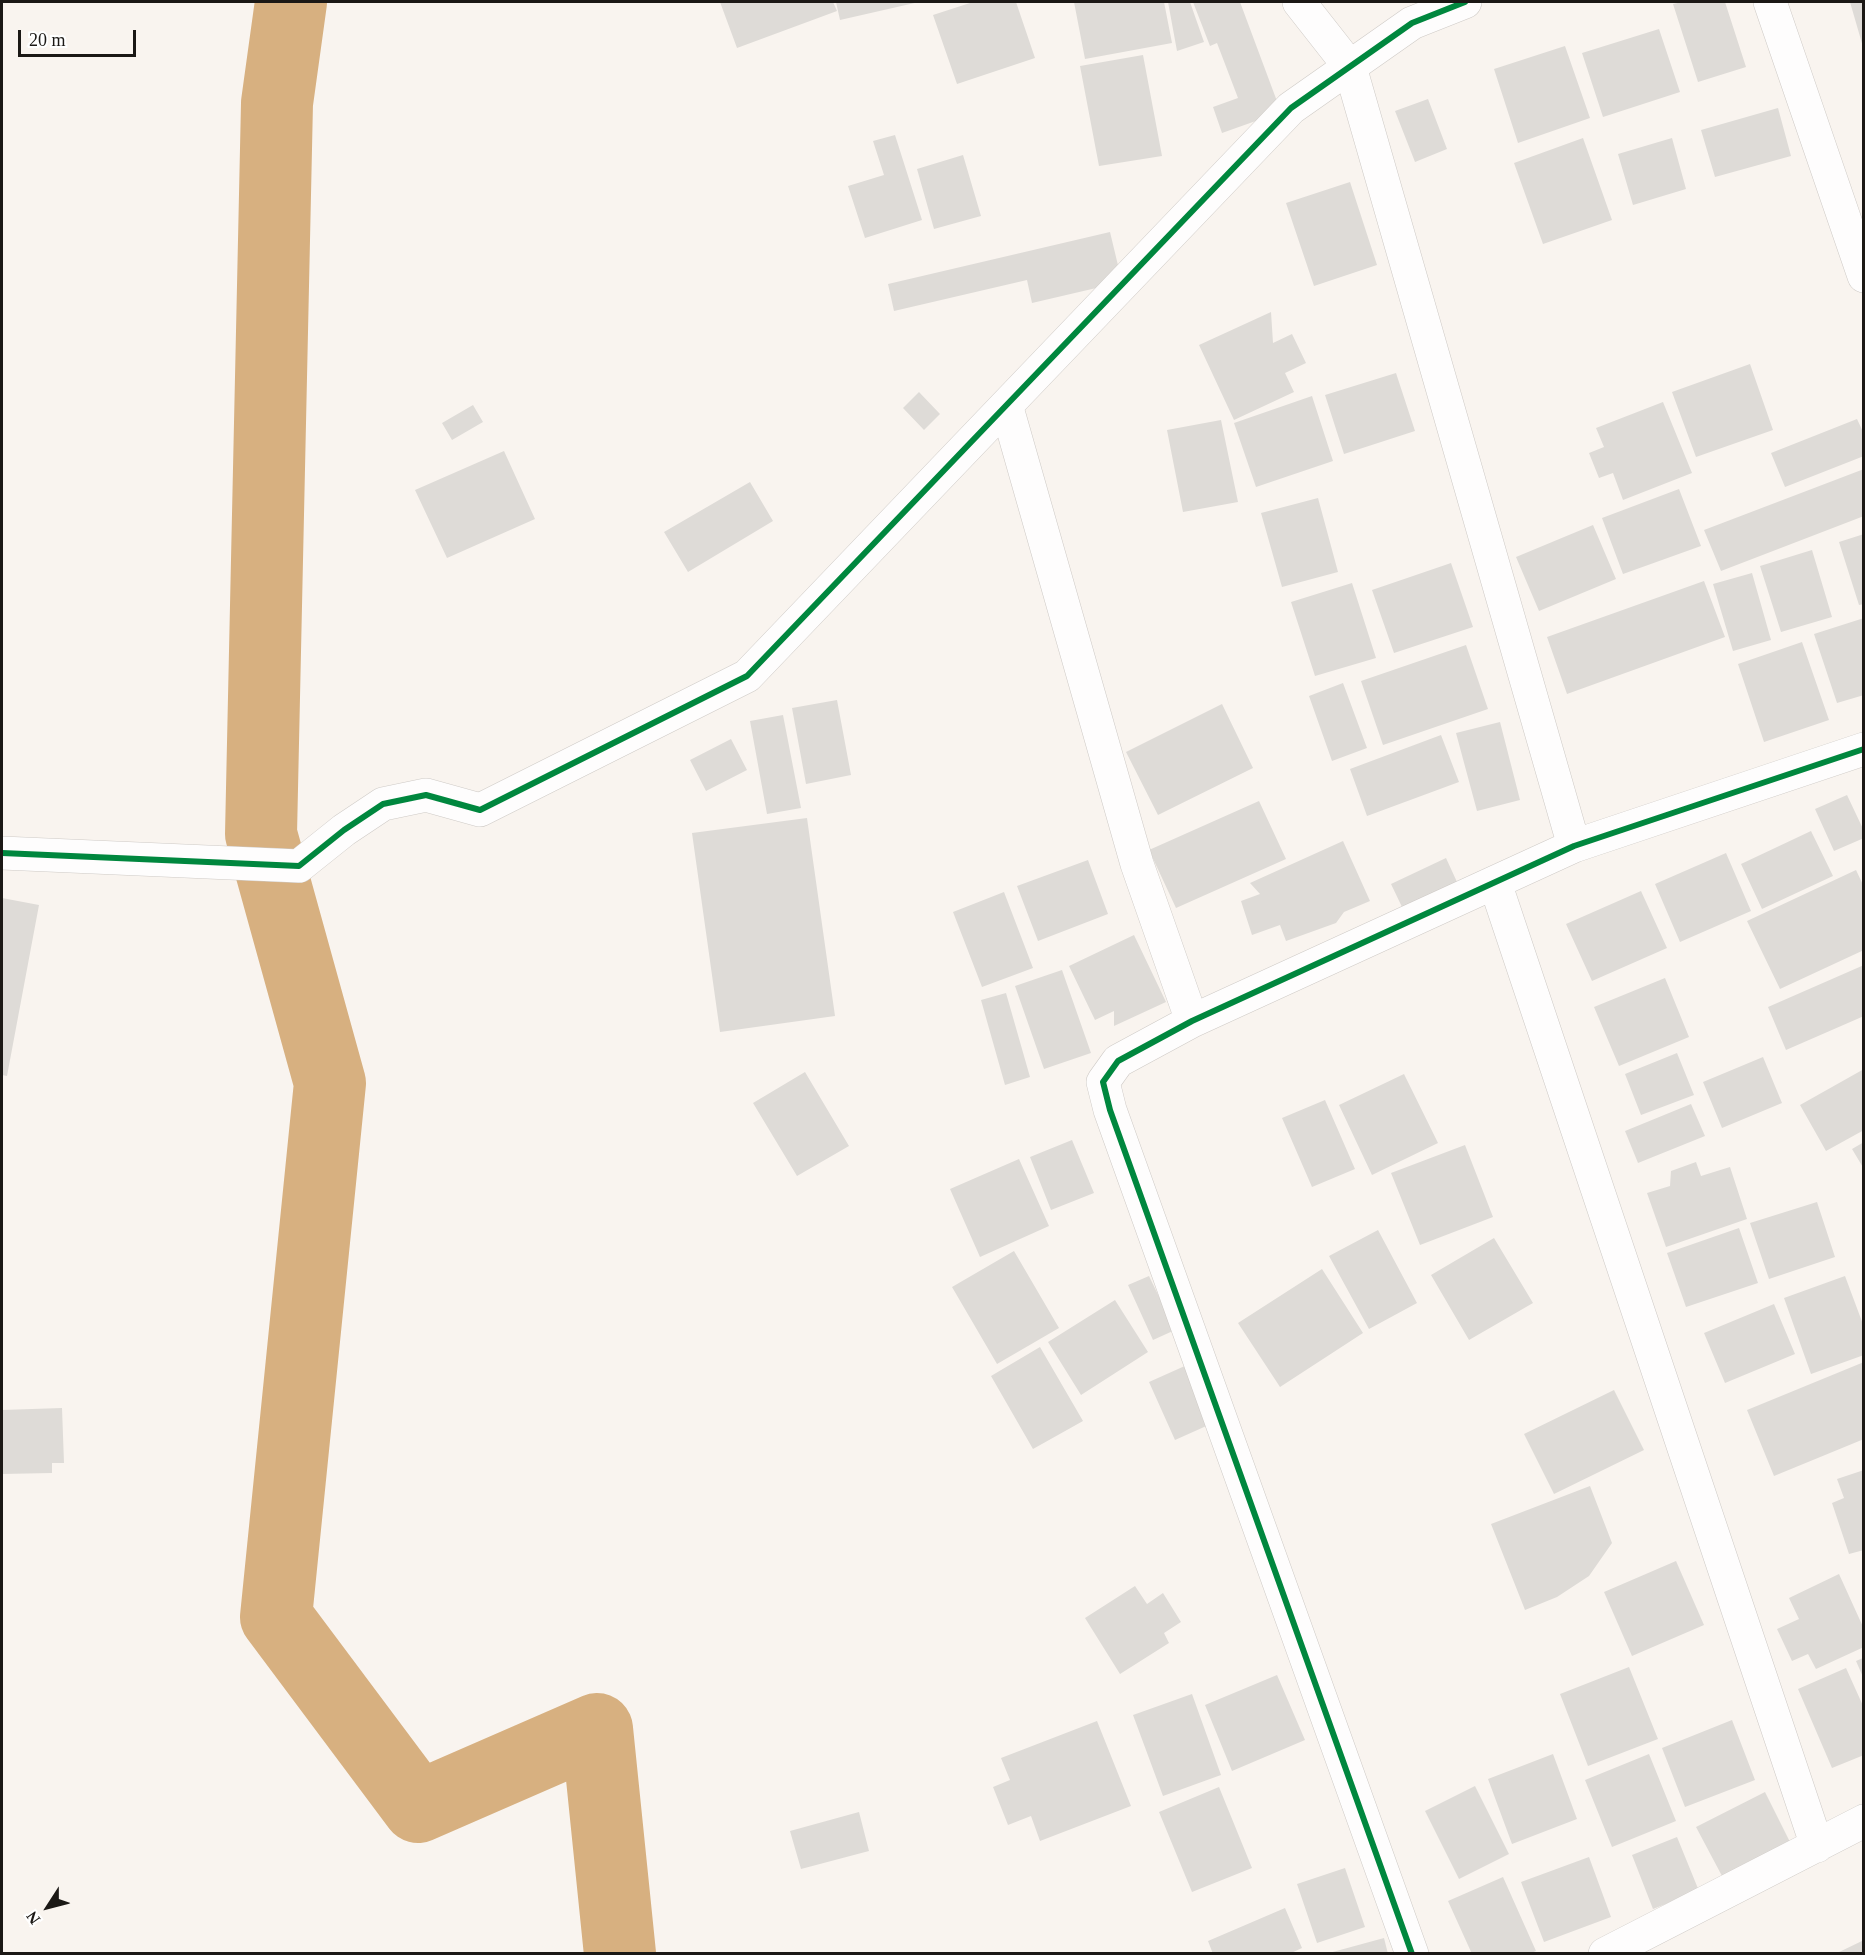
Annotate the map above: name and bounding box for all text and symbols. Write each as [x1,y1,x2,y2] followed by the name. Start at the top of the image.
[21,18,140,56] scale bar
[29,30,66,50] text: 20 m
[18,1877,78,1937] north arrow
[23,1908,43,1928] text: N

